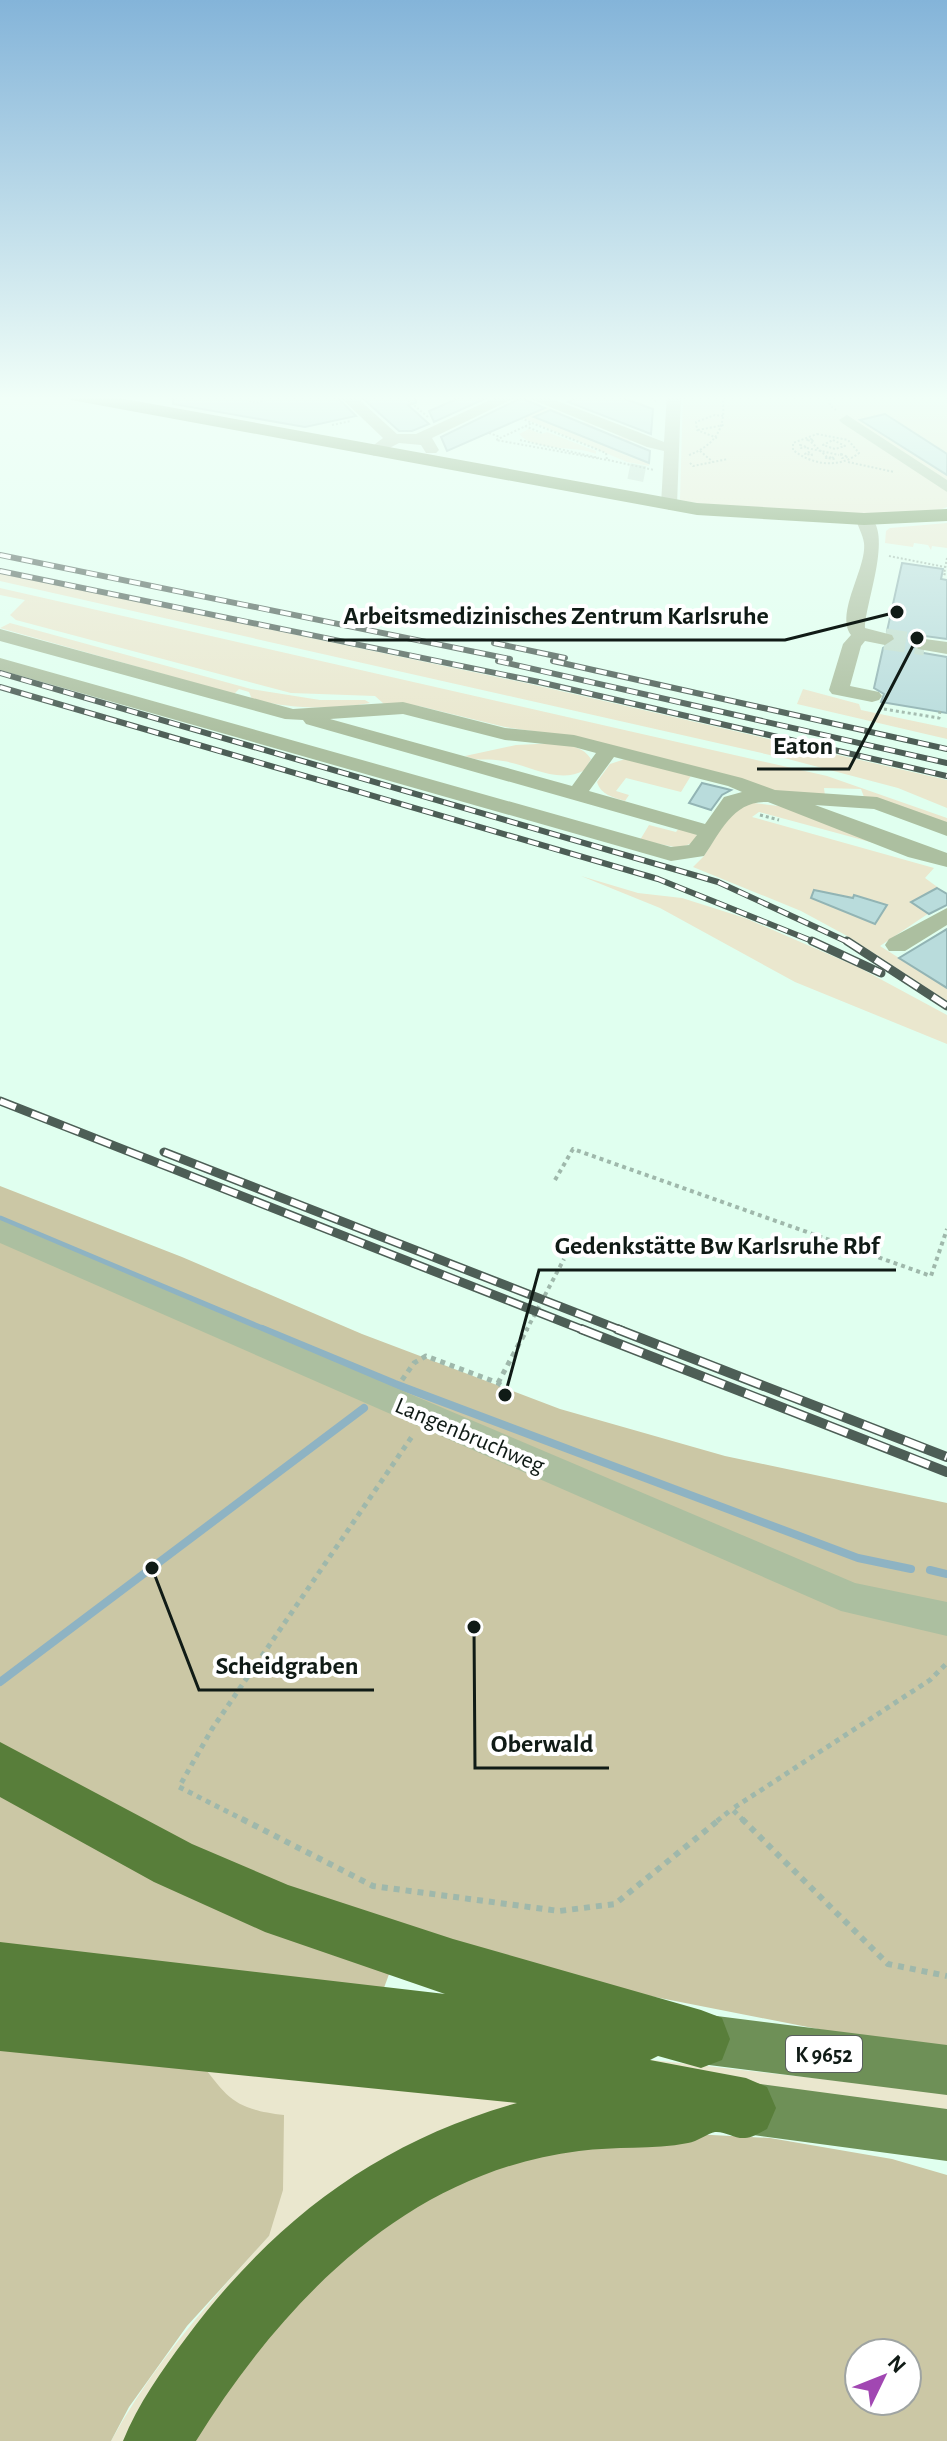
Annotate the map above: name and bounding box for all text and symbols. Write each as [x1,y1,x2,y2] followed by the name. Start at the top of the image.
[328,590,785,640] callout: Arbeitsmedizinisches Zentrum Karlsruhe
[343,603,769,629] text: Arbeitsmedizinisches Zentrum Karlsruhe
[757,719,849,769] callout: Eaton
[773,733,833,759] text: Eaton
[539,1220,896,1270] callout: Gedenkstätte Bw Karlsruhe Rbf
[555,1233,882,1259] text: Gedenkstätte Bw Karlsruhe Rbf
[391,1394,548,1478] street label: Langenbruchweg
[199,1640,374,1690] callout: Scheidgraben
[216,1653,358,1679] text: Scheidgraben
[475,1718,609,1768] callout: Oberwald
[491,1731,594,1757] text: Oberwald
[786,2036,862,2072] road number: K 9652
[843,2337,923,2417] north arrow
[884,2351,910,2377] text: N

